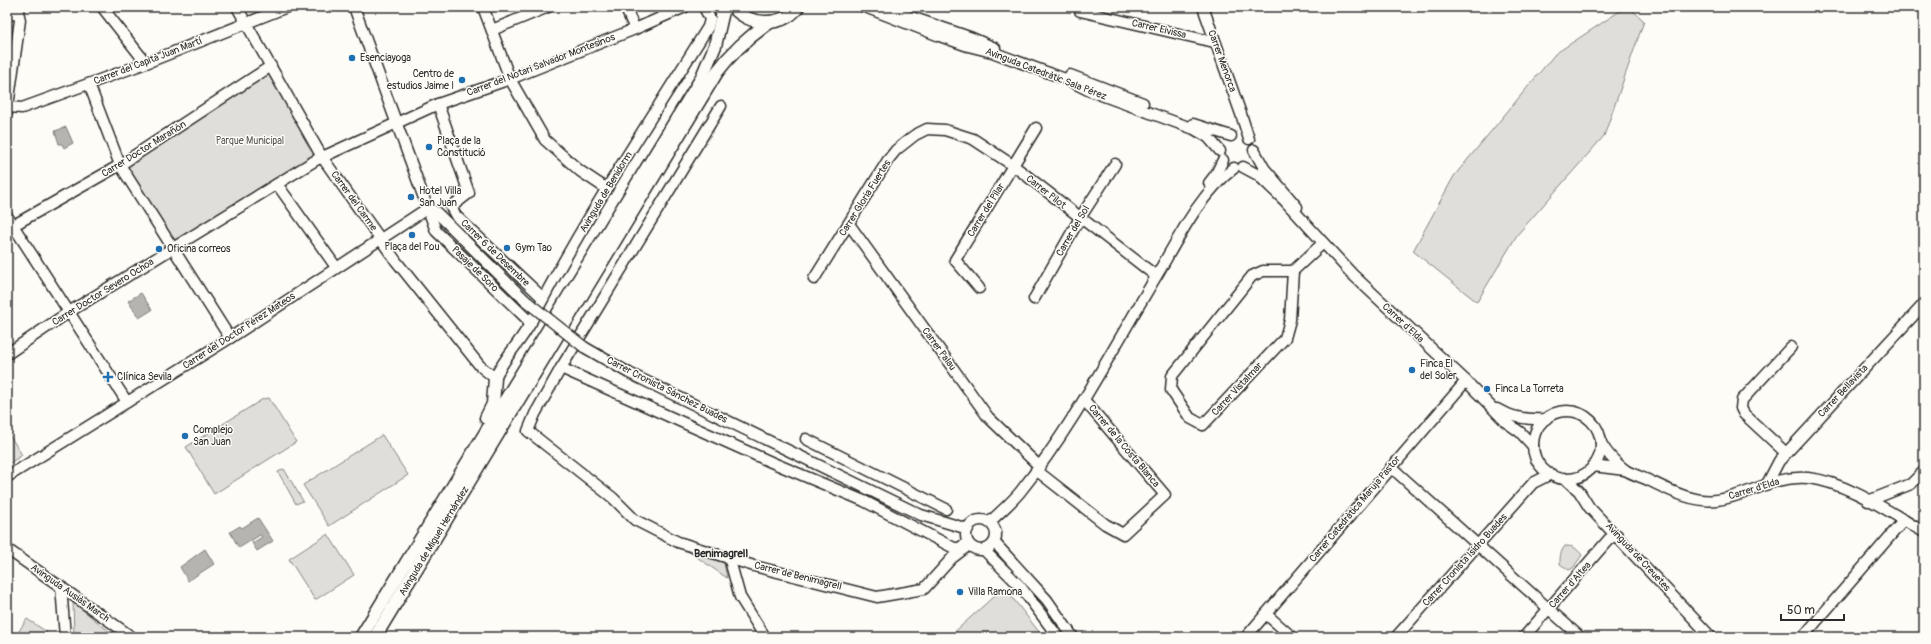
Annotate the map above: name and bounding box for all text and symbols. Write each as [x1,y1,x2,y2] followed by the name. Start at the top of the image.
[1131,17,1188,41] street label: Carrer Eivissa
[1205,28,1239,94] street label: Carrer Menorca
[465,31,617,99] street label: Carrer del Notari Salvador Montesinos
[92,35,204,87] street label: Carrer del Capità Juan Martí
[984,45,1108,103] street label: Avinguda Catedràtic Sala Pérez
[360,52,411,64] place label: Esenciayoga
[347,53,357,63] marker: Esenciayoga
[387,68,454,92] place label: Centro de estudios Jaime I
[457,75,467,85] marker: Centro de estudios Jaime I
[100,118,189,180] street label: Carrer Doctor Marañón
[216,135,284,147] park label: Parque Municipal
[437,135,486,159] place label: Plaça de la Constitució
[424,142,434,152] marker: Plaça de la Constitució
[577,149,635,235] street label: Avinguda de Benidorm
[837,157,894,238] street label: Carrer Gloria Fuertes
[328,169,380,233] street label: Carrer del Carme
[1024,173,1069,212] street label: Carrer Pilot
[965,181,1007,239] street label: Carrer del Pilar
[419,185,462,209] place label: Hotel Villa San Juan
[406,192,416,202] marker: Hotel Villa San Juan
[1054,204,1092,258] street label: Carrer del Sol
[458,217,532,289] street label: Carrer 6 de Desembre
[407,230,417,240] marker: Plaça del Pou
[385,241,439,253] place label: Plaça del Pou
[515,242,553,254] place label: Gym Tao
[167,243,231,255] place label: Oficina correos
[502,243,512,253] marker: Gym Tao
[154,244,164,254] marker: Oficina correos
[449,244,501,295] street label: Pasaje de Soro
[50,256,156,328] street label: Carrer Doctor Severo Ochoa
[181,290,298,372] street label: Carrer del Doctor Pérez Mateos
[1380,301,1427,346] street label: Carrer d'Elda
[919,325,959,373] street label: Carrer Palau
[605,354,730,426] street label: Carrer Cronista Sánchez Buades
[1420,358,1457,382] place label: Finca El del Soler
[1209,359,1265,418] street label: Carrer Vistalmar
[1815,362,1871,420] street label: Carrer Bellavista
[1407,365,1417,375] marker: Finca El del Soler
[102,371,114,383] marker: Clínica Sevila
[117,371,172,383] place label: Clínica Sevila
[1495,383,1564,395] place label: Finca La Torreta
[1482,384,1492,394] marker: Finca La Torreta
[1086,402,1162,490] street label: Carrer de la Costa Blanca
[193,424,233,448] place label: Complejo San Juan
[180,431,190,441] marker: Complejo San Juan
[1307,453,1403,565] street label: Carrer Catedràtica Maruja Pastor
[1727,475,1781,502] street label: Carrer d'Elda
[396,484,472,598] street label: Avinguda de Miguel Hernández
[1420,511,1510,609] street label: Carrer Cronista Isidro Buades
[1603,520,1673,594] street label: Avinguda de Creuetes
[694,547,748,560] district label: Benimagrell
[753,559,843,593] street label: Carrer de Benimagrell
[1547,559,1594,611] street label: Carrer d'Altea
[28,561,112,625] street label: Avinguda Ausiàs March
[968,586,1023,598] place label: Villa Ramona
[955,587,965,597] marker: Villa Ramona
[1781,596,1844,622] scale bar
[1787,603,1815,618] text: 50 m

